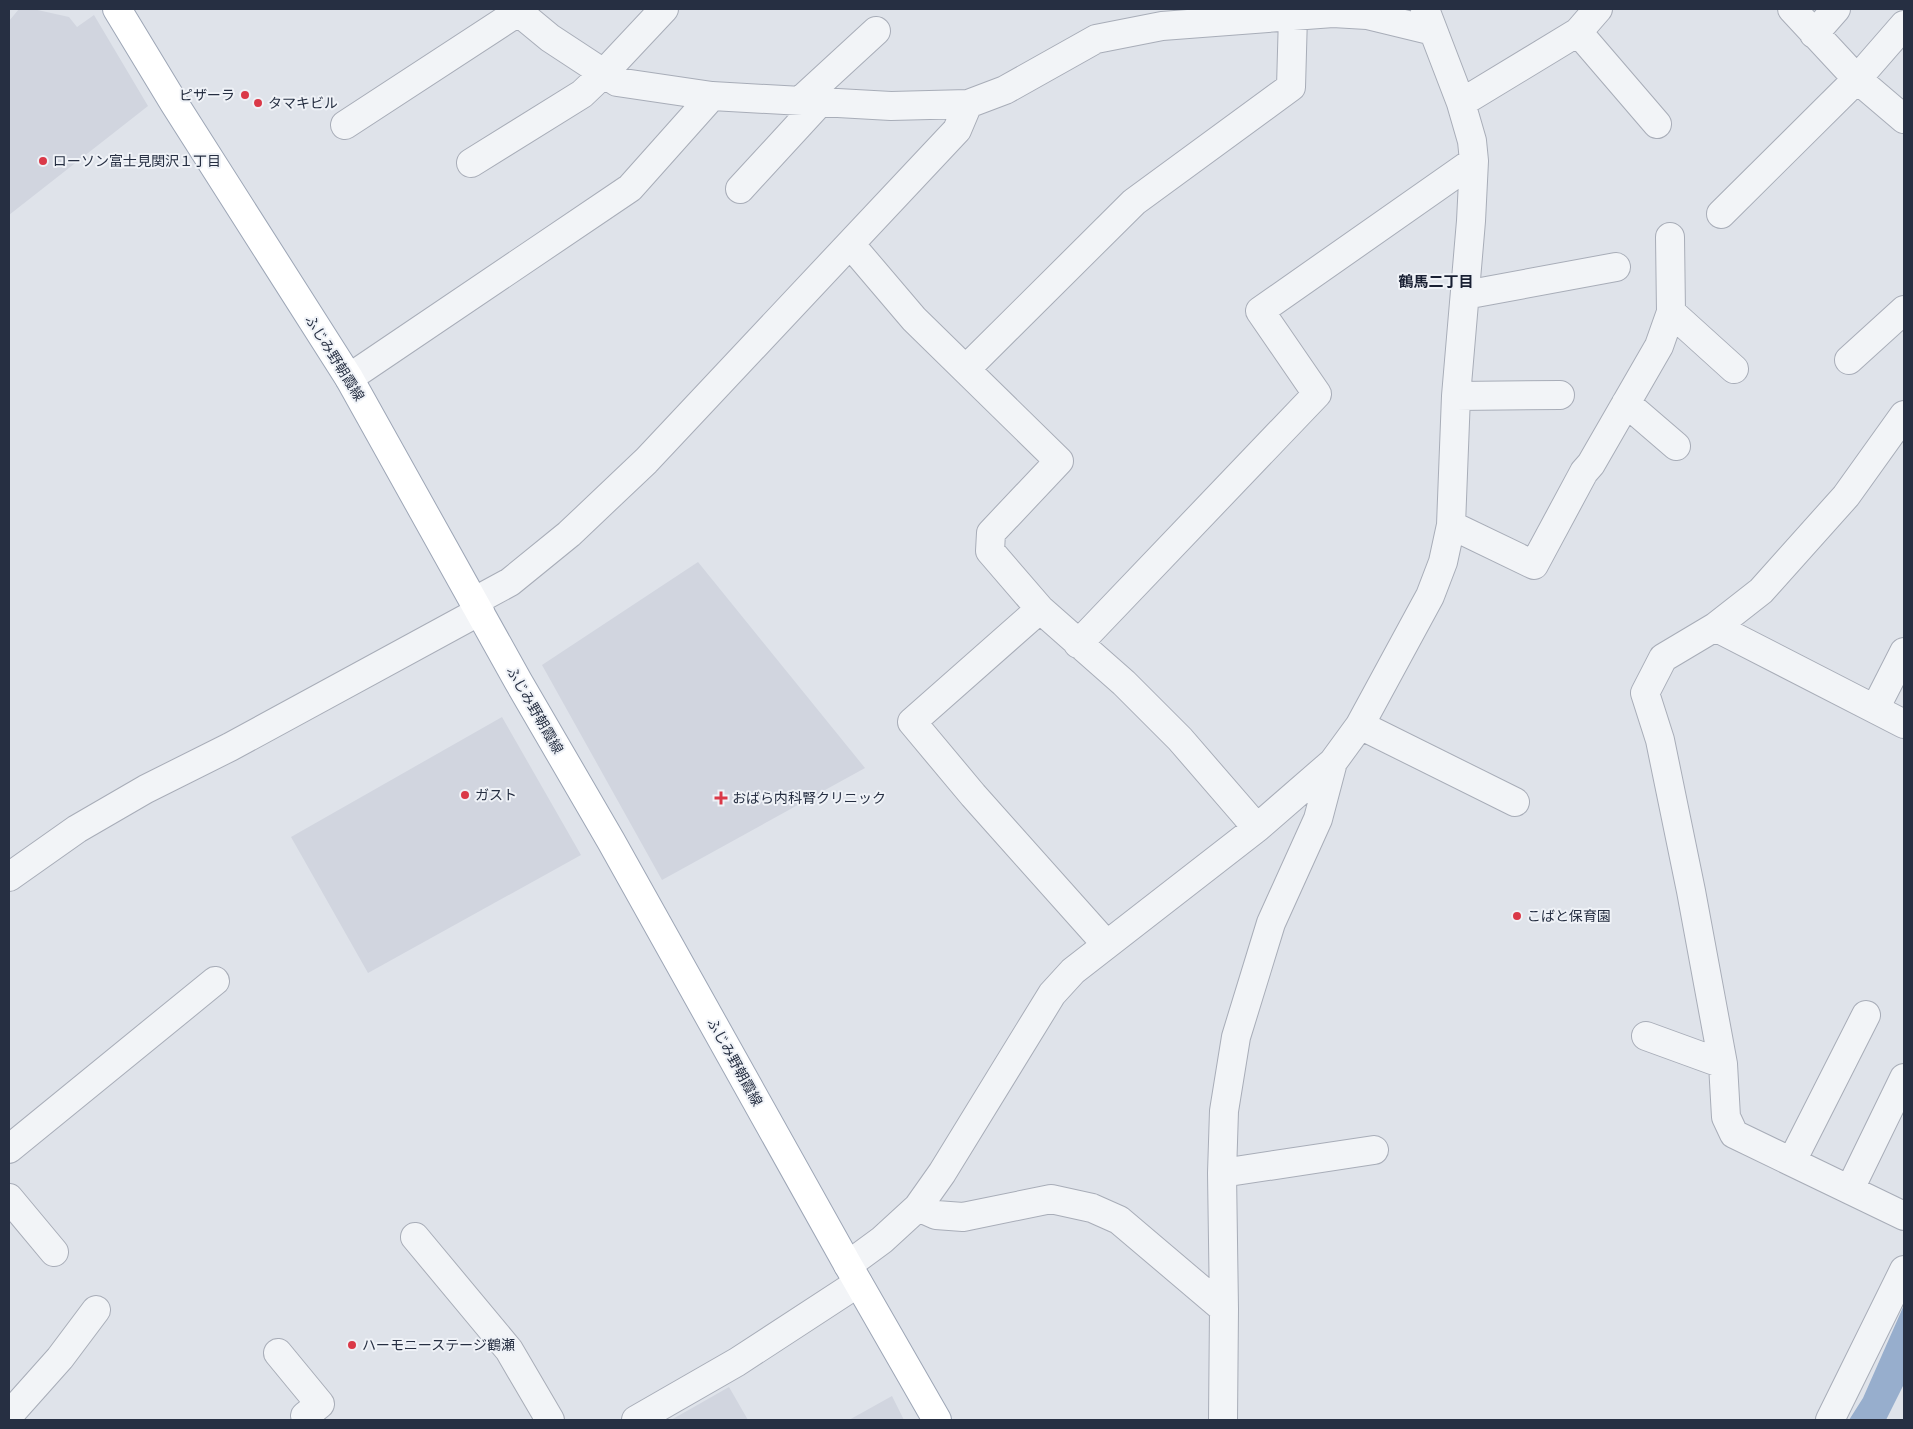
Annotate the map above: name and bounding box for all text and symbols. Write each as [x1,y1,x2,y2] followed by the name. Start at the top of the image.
[179,86,235,104] place label: ピザーラ
[239,89,251,101] marker: ピザーラ
[268,94,338,112] place label: タマキビル
[252,97,264,109] marker: タマキビル
[53,152,221,170] place label: ローソン富士見関沢１丁目
[37,155,49,167] marker: ローソン富士見関沢１丁目
[1398,271,1474,292] district label: 鶴馬二丁目
[301,312,369,404] street label: ふじみ野朝霞線
[503,663,567,757] street label: ふじみ野朝霞線
[475,786,517,804] place label: ガスト
[459,789,471,801] marker: ガスト
[732,789,886,807] place label: おばら内科腎クリニック
[714,791,728,805] marker: おばら内科腎クリニック
[1527,907,1611,925] place label: こばと保育園
[1511,910,1523,922] marker: こばと保育園
[703,1015,767,1109] street label: ふじみ野朝霞線
[362,1336,515,1354] place label: ハーモニーステージ鶴瀬
[346,1339,358,1351] marker: ハーモニーステージ鶴瀬

